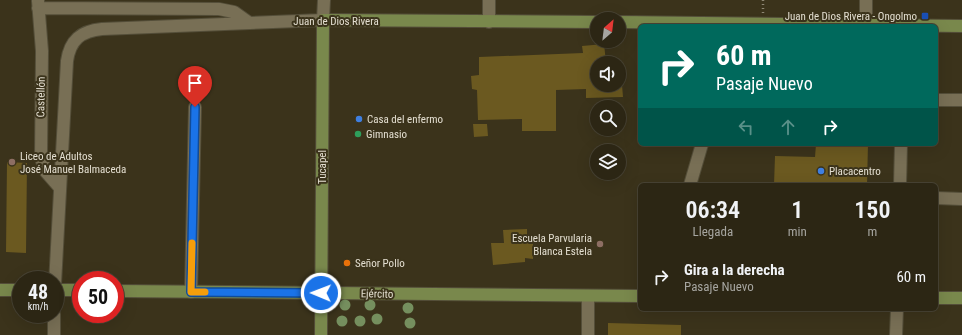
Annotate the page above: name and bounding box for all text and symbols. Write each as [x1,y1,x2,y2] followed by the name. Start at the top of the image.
[785,10,917,23] place label: Juan de Dios Rivera - Ongolmo
[920,11,930,21] marker: Juan de Dios Rivera - Ongolmo
[590,12,626,48] north arrow
[590,12,626,180] map controls
[293,15,379,28] street label: Juan de Dios Rivera
[716,39,772,72] text: 60 m
[650,40,702,92] icon: right
[590,56,626,92] button: sound
[178,66,212,107] pin
[184,72,206,94] icon: arrive
[716,73,813,94] text: Pasaje Nuevo
[34,76,48,118] street label: Castellón
[590,100,626,136] button: search
[367,113,444,126] place label: Casa del enfermo
[354,114,364,124] marker: Casa del enfermo
[735,116,757,138] icon: left
[777,116,799,138] icon: ahead
[819,116,841,138] icon: right
[366,128,407,141] place label: Gimnasio
[353,129,363,139] marker: Gimnasio
[590,144,626,180] button: layers
[20,150,126,176] place label: Liceo de Adultos José Manuel Balmaceda
[316,150,329,184] street label: Tucapel
[7,157,17,167] marker: Liceo de Adultos José Manuel Balmaceda
[829,165,881,178] place label: Placacentro
[816,166,826,176] marker: Placacentro
[686,196,740,224] text: 06:34
[791,196,803,224] text: 1
[854,196,890,224] text: 150
[693,224,733,239] text: Llegada
[788,224,807,239] text: min
[867,224,877,239] text: m
[512,232,592,258] place label: Escuela Parvularia Blanca Estela
[595,239,605,249] marker: Escuela Parvularia Blanca Estela
[355,257,405,270] place label: Señor Pollo
[342,258,352,268] marker: Señor Pollo
[684,261,785,279] text: Gira a la derecha
[650,266,672,288] icon: right
[896,268,926,286] text: 60 m
[72,271,124,323] speed limit sign: 50
[300,272,342,314] position arrow
[684,279,754,294] text: Pasaje Nuevo
[28,280,48,304] text: 48
[361,287,394,301] street label: Ejército
[28,301,48,312] text: km/h

